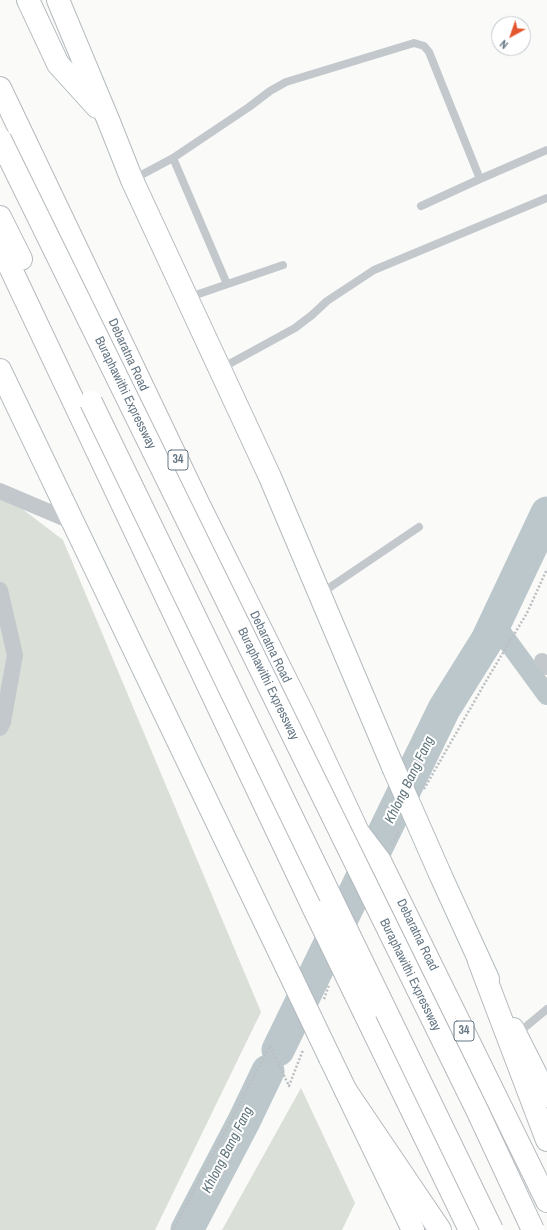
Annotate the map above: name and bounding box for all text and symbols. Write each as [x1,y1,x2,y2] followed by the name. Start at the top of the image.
[491,16,531,56] north arrow
[497,37,511,52] text: N
[104,316,152,394] street label: Debaratna Road
[91,334,159,452] street label: Buraphawithi Expressway
[168,450,188,470] road number: 34
[246,608,294,686] street label: Debaratna Road
[234,625,302,743] street label: Buraphawithi Expressway
[382,734,438,826] water label: Khlong Bang Fang
[393,896,441,974] street label: Debaratna Road
[376,916,444,1034] street label: Buraphawithi Expressway
[454,1021,474,1041] road number: 34
[199,1104,257,1196] water label: Khlong Bang Fang

